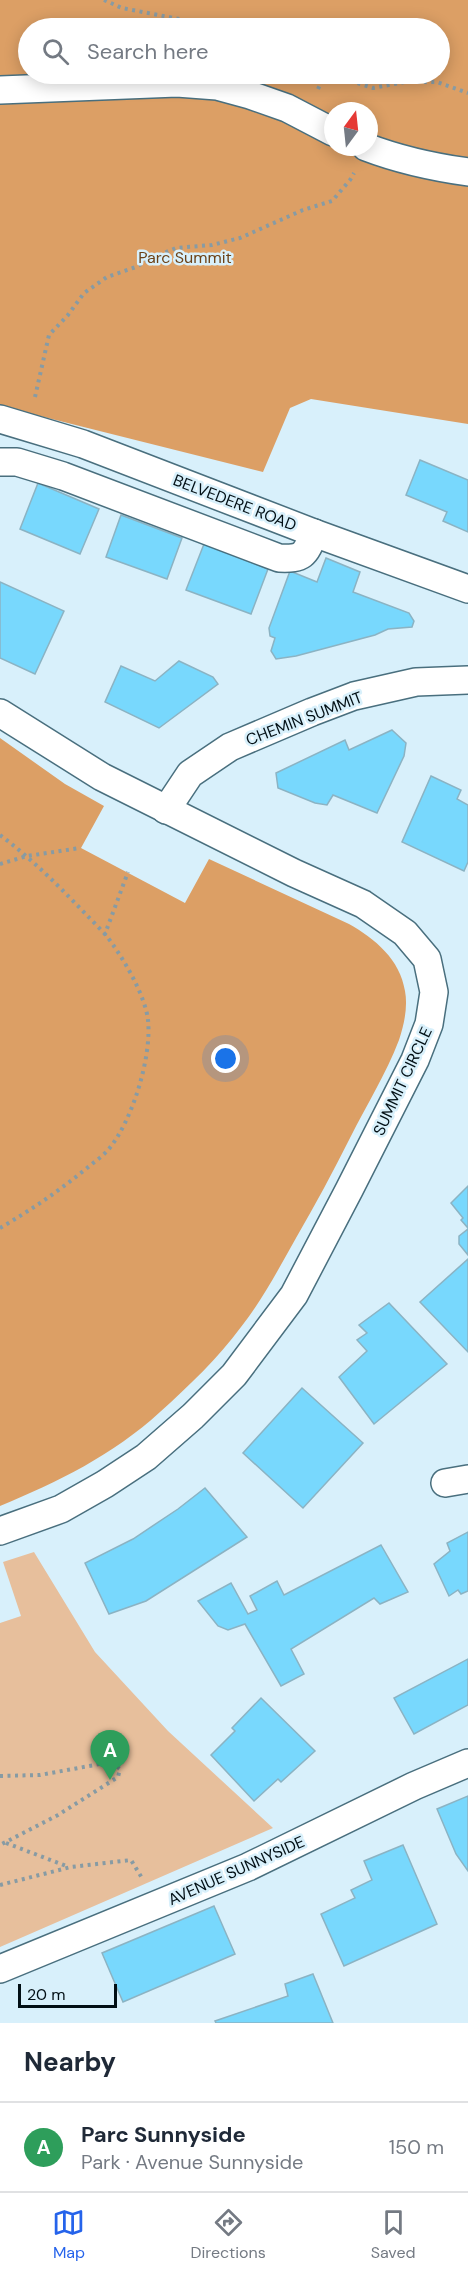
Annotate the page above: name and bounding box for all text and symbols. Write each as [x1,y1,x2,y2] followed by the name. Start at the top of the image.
[18,18,450,84] search box
[39,35,72,68] icon: search
[87,37,208,66] text: Search here
[324,102,378,156] north arrow
[138,247,232,268] park label: Parc Summit
[170,469,300,536] street label: BELVEDERE ROAD
[243,687,366,750] street label: CHEMIN SUMMIT
[368,1024,437,1139] street label: SUMMIT CIRCLE
[211,1044,240,1073] your location
[90,1730,130,1780] pin: A
[165,1831,308,1910] street label: AVENUE SUNNYSIDE
[18,1981,117,2008] scale bar
[27,1984,66,2005] text: 20 m
[24,2045,116,2079] text: Nearby
[81,2120,246,2149] text: Parc Sunnyside
[36,2134,51,2160] text: A
[389,2134,444,2160] text: 150 m
[81,2149,303,2175] text: Park · Avenue Sunnyside
[52,2206,85,2263] tab: Map
[190,2206,266,2263] tab: Directions
[371,2206,416,2263] tab: Saved

